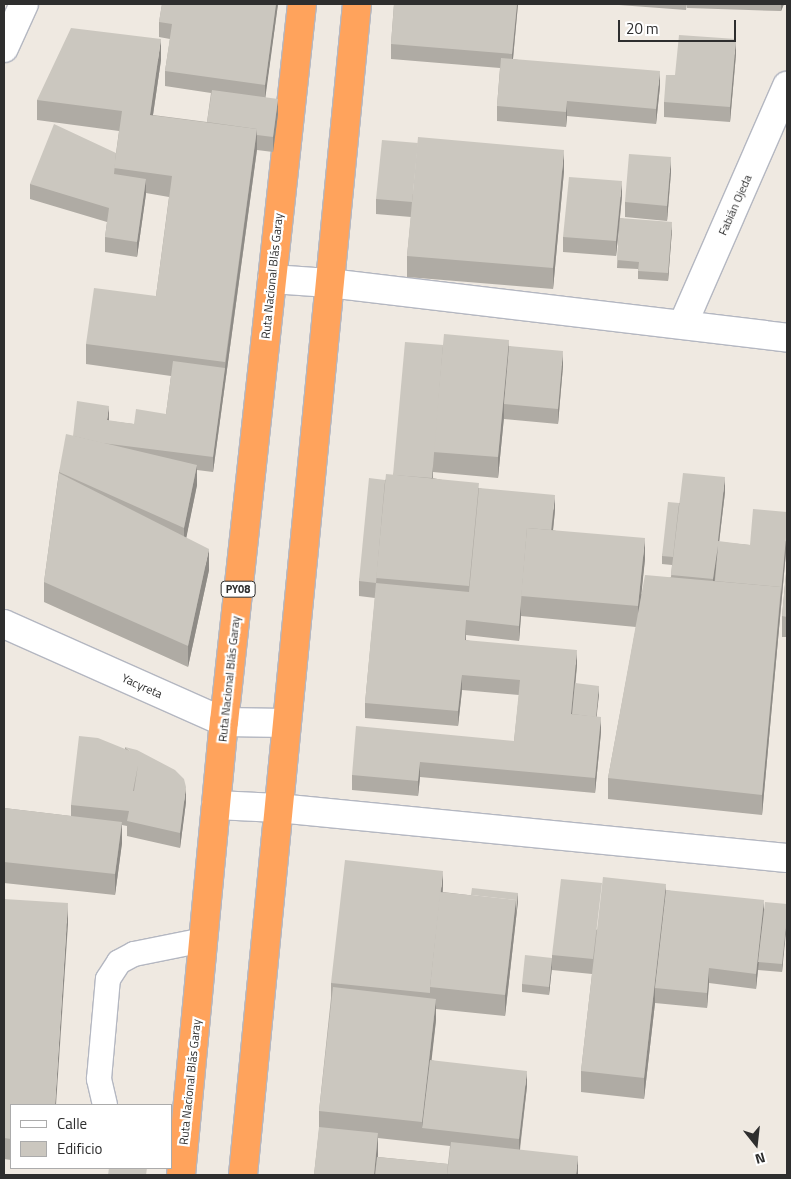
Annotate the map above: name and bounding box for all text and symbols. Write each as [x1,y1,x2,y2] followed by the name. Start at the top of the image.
[621,10,738,42] scale bar
[626,17,659,40] text: 20 m
[715,172,755,238] street label: Fabián Ojeda
[258,212,286,340] street label: Ruta Nacional Blás Garay
[220,580,256,598] road number: PY08
[215,615,243,743] street label: Ruta Nacional Blás Garay
[119,671,165,701] street label: Yacyreta
[176,1018,204,1146] street label: Ruta Nacional Blás Garay
[10,1104,172,1169] legend
[57,1112,87,1135] text: Calle
[731,1119,781,1169] north arrow
[57,1137,102,1160] text: Edificio
[753,1147,768,1170] text: N

